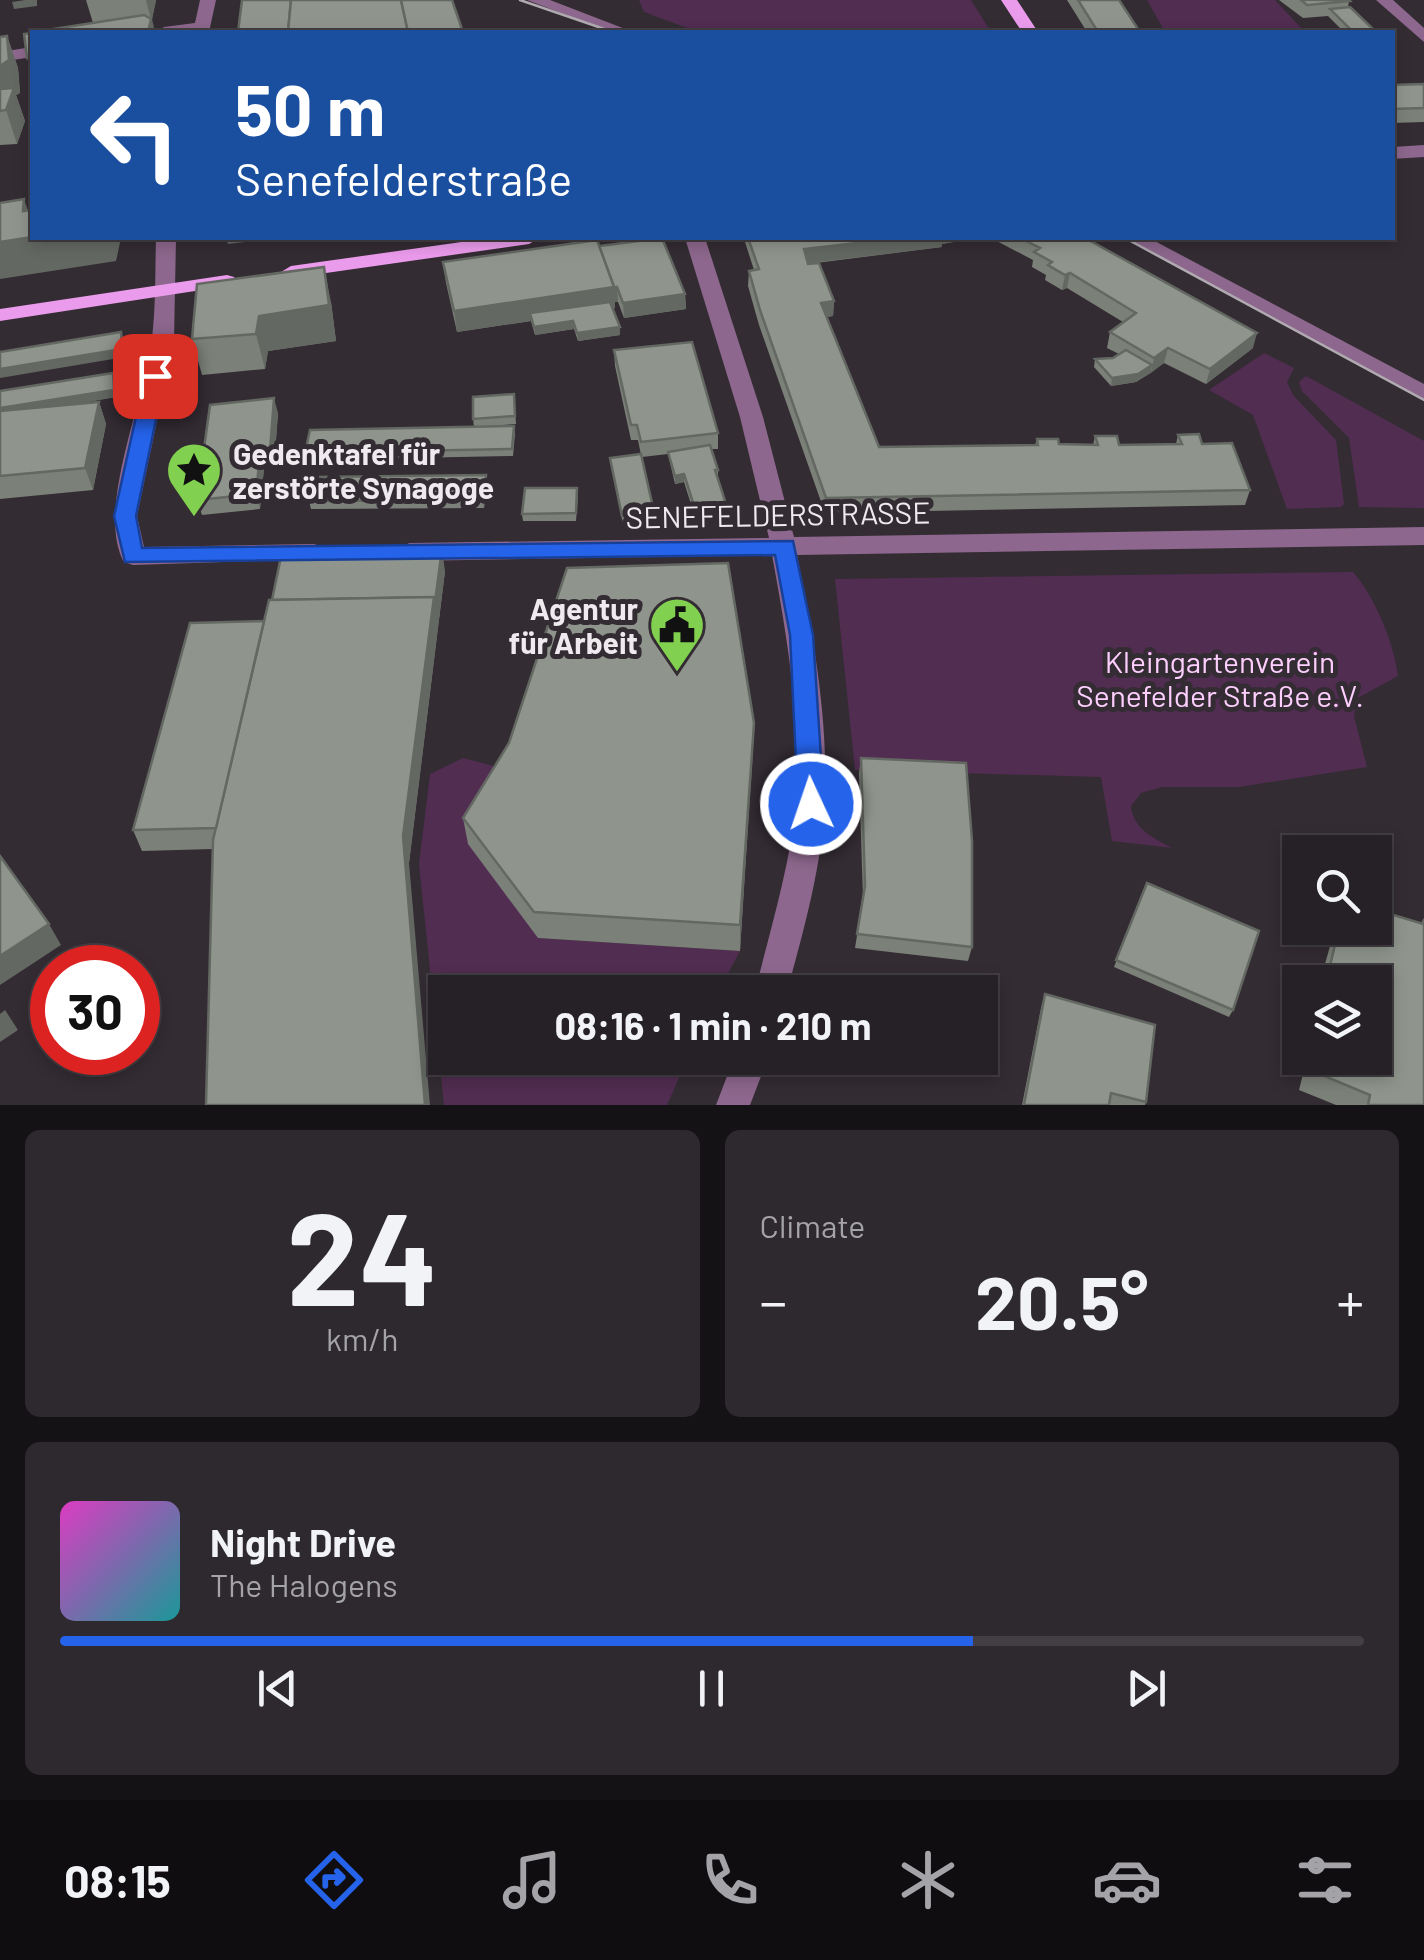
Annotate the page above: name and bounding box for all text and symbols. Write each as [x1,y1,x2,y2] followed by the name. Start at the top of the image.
[235,66,385,150] text: 50 m
[70,70,200,200] icon: left
[235,151,572,205] text: Senefelderstraße
[113,334,198,419] pin
[128,349,183,404] icon: arrive
[233,435,494,505] place label: Gedenktafel für zerstörte Synagoge
[164,440,224,519] place icon: Gedenktafel für zerstörte Synagoge
[625,493,931,535] street label: SENEFELDERSTRASSE
[509,590,639,660] place label: Agentur für Arbeit
[647,595,707,674] public building icon: Agentur für Arbeit
[1076,643,1364,713] park label: Kleingartenverein Senefelder Straße e.V.
[759,752,863,856] position arrow
[1282,835,1392,1075] map controls
[1282,835,1392,945] button: search
[30,945,160,1075] speed limit sign: 30
[1282,965,1392,1075] button: layers
[555,1002,871,1048] text: 08:16 · 1 min · 210 m
[287,1176,438,1332] text: 24
[760,1206,865,1244] text: Climate
[975,1255,1149,1345] text: 20.5°
[760,1267,787,1333] text: −
[1336,1267,1364,1333] text: +
[326,1319,398,1357] text: km/h
[210,1519,396,1565] text: Night Drive
[210,1565,398,1603] text: The Halogens
[250,1661,305,1716] icon: previous
[684,1661,739,1716] icon: pause
[1119,1661,1174,1716] icon: next
[299,1845,369,1915] icon: directions
[497,1845,567,1915] icon: music
[695,1845,765,1915] icon: phone
[893,1845,963,1915] icon: climate
[1092,1845,1162,1915] icon: car
[1290,1845,1360,1915] icon: filters
[64,1853,171,1907] text: 08:15

